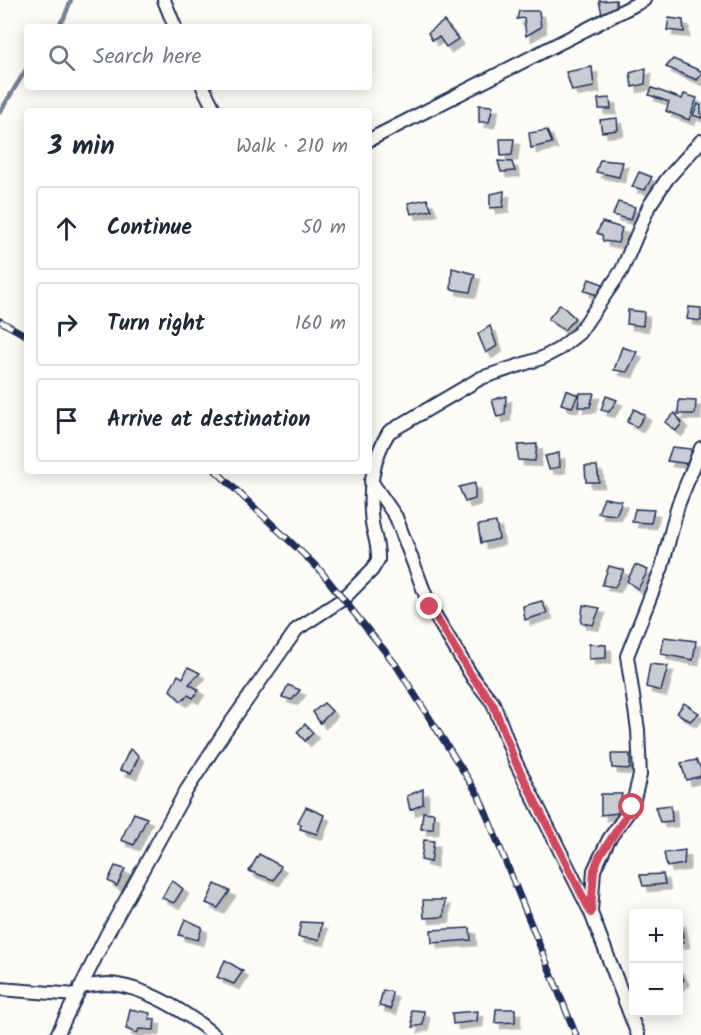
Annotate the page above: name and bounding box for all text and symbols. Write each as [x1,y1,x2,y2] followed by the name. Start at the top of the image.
[24,24,372,90] search box
[93,40,201,75] text: Search here
[45,41,78,74] icon: search
[48,126,115,168] text: 3 min
[236,131,348,163] text: Walk · 210 m
[107,211,192,246] text: Continue
[50,212,83,245] icon: ahead
[301,212,346,244] text: 50 m
[107,307,205,342] text: Turn right
[50,308,83,341] icon: right
[295,308,346,340] text: 160 m
[107,403,310,438] text: Arrive at destination
[50,404,83,437] icon: arrive
[416,593,442,619] route end
[618,793,644,819] route start
[629,909,683,1017] map controls
[629,909,683,963] button: +
[629,963,683,1017] button: −

